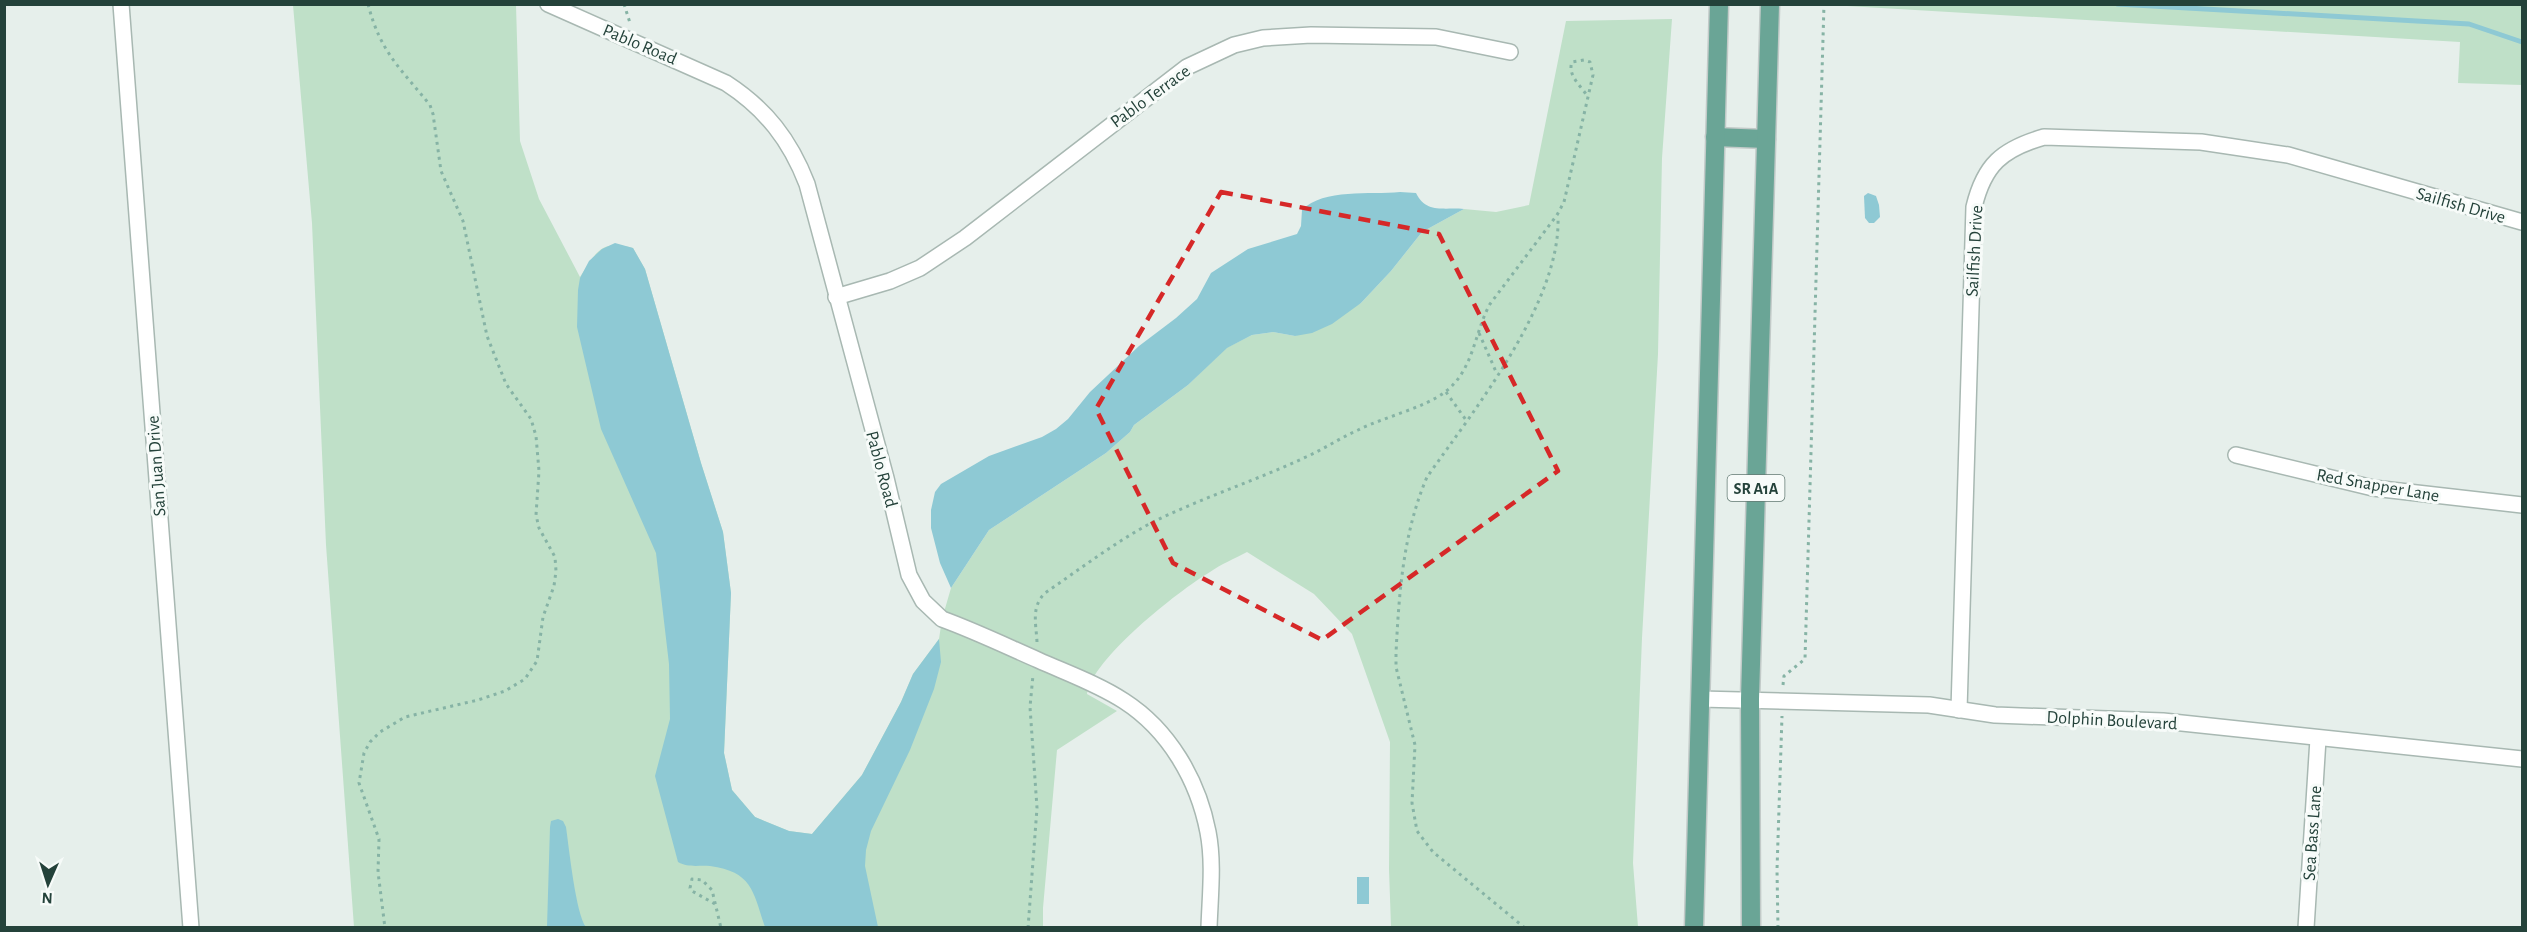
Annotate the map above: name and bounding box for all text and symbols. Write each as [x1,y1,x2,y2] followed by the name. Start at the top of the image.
[600,21,679,69] street label: Pablo Road
[1107,62,1194,132] street label: Pablo Terrace
[2414,185,2507,227] street label: Sailfish Drive
[1964,205,1986,297] street label: Sailfish Drive
[144,415,169,517] street label: San Juan Drive
[862,429,900,510] street label: Pablo Road
[2315,466,2441,506] street label: Red Snapper Lane
[1728,475,1784,501] road number: SR A1A
[2046,709,2178,733] street label: Dolphin Boulevard
[2301,785,2325,881] street label: Sea Bass Lane
[18,854,78,914] north arrow
[41,890,53,906] text: N

